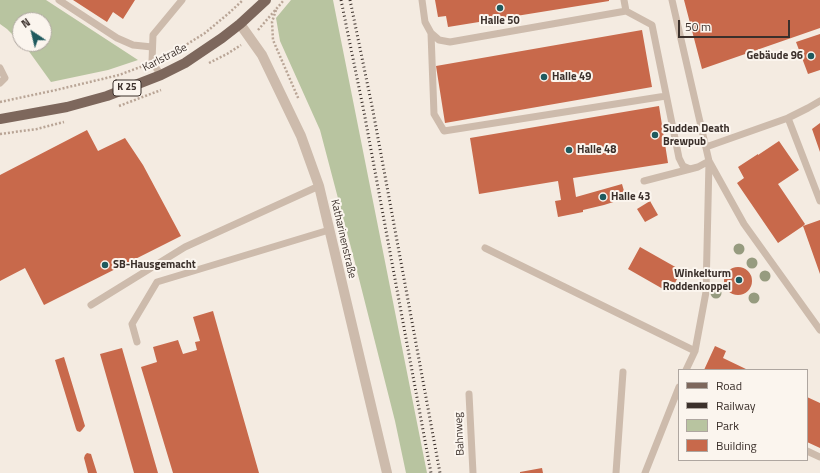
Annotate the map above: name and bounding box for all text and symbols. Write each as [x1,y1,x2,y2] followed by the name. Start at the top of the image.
[495,3,505,13] marker: Halle 50
[12,12,52,52] north arrow
[680,12,792,38] scale bar
[18,14,33,32] text: N
[480,14,520,28] place label: Halle 50
[685,17,711,36] text: 50 m
[140,41,190,75] street label: Karlstraße
[747,49,803,63] place label: Gebäude 96
[806,51,816,61] marker: Gebäude 96
[552,70,591,84] place label: Halle 49
[539,72,549,82] marker: Halle 49
[113,80,141,96] road number: K 25
[663,122,730,148] place label: Sudden Death Brewpub
[650,130,660,140] marker: Sudden Death Brewpub
[577,143,616,157] place label: Halle 48
[564,145,574,155] marker: Halle 48
[611,190,650,204] place label: Halle 43
[598,192,608,202] marker: Halle 43
[327,198,359,280] street label: Katharinenstraße
[113,258,196,272] place label: SB-Hausgemacht
[100,260,110,270] marker: SB-Hausgemacht
[663,267,731,293] place label: Winkelturm Roddenkoppel
[734,275,744,285] marker: Winkelturm Roddenkoppel
[678,369,808,461] legend
[716,376,742,395] text: Road
[716,396,756,415] text: Railway
[452,412,468,456] street label: Bahnweg
[716,416,739,435] text: Park
[716,436,757,455] text: Building

